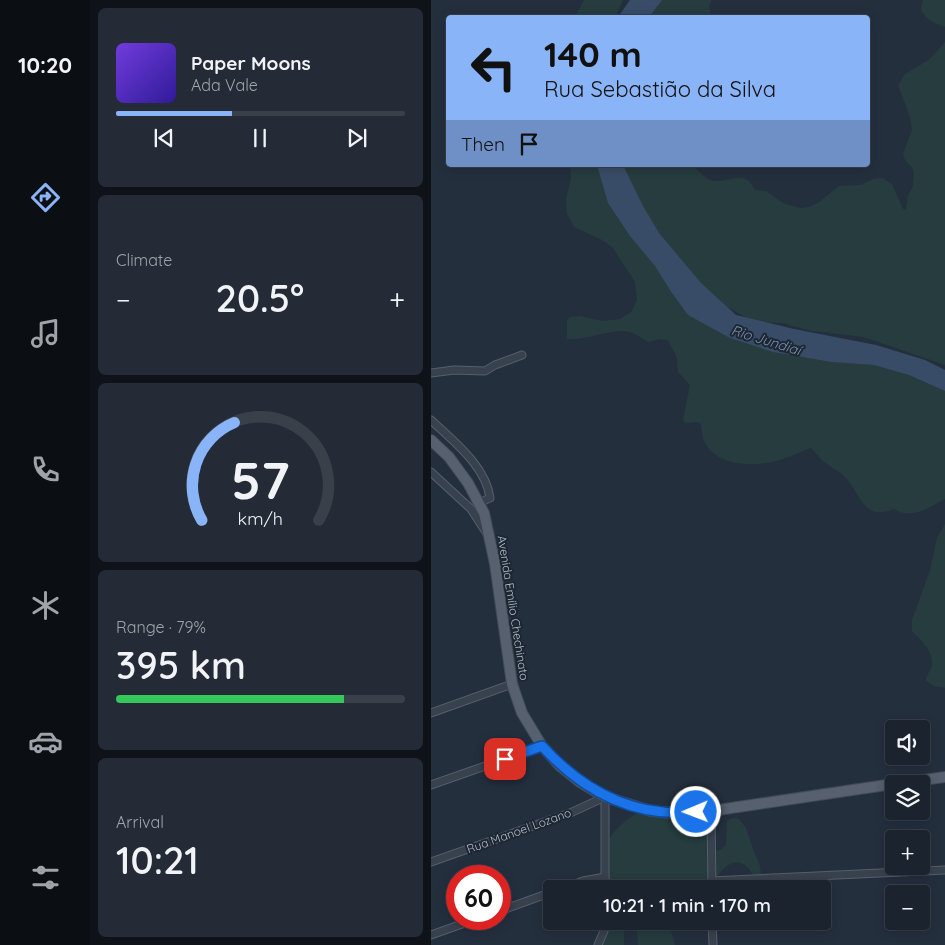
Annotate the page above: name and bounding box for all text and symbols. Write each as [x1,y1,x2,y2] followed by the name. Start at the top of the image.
[544,32,642,76] text: 140 m
[461,35,526,100] icon: left
[18,51,72,79] text: 10:20
[191,51,311,75] text: Paper Moons
[191,75,258,95] text: Ada Vale
[544,75,776,103] text: Rua Sebastião da Silva
[150,124,178,152] icon: previous
[246,124,274,152] icon: pause
[343,124,371,152] icon: next
[515,130,543,158] icon: arrive
[461,132,505,156] text: Then
[28,180,63,215] icon: directions
[116,250,172,270] text: Climate
[215,274,304,322] text: 20.5°
[116,282,131,317] text: −
[389,282,405,317] text: +
[28,316,63,351] icon: music
[729,321,806,360] water label: Rio Jundiaí
[231,447,290,512] text: 57
[28,452,63,487] icon: phone
[238,507,283,529] text: km/h
[495,534,532,681] street label: Avenida Emílio Chechinato
[28,588,63,623] icon: climate
[116,617,206,637] text: Range · 79%
[116,641,246,689] text: 395 km
[885,720,930,930] map controls
[885,720,930,765] button: sound
[28,724,63,759] icon: car
[484,738,526,780] pin
[491,745,519,773] icon: arrive
[885,775,930,820] button: layers
[669,785,721,837] position arrow
[464,805,573,856] street label: Rua Manoel Lozano
[116,812,164,832] text: Arrival
[885,830,930,875] button: +
[116,836,199,884] text: 10:21
[28,860,63,895] icon: filters
[446,865,511,930] speed limit sign: 60
[885,885,930,930] button: −
[603,893,771,917] text: 10:21 · 1 min · 170 m

